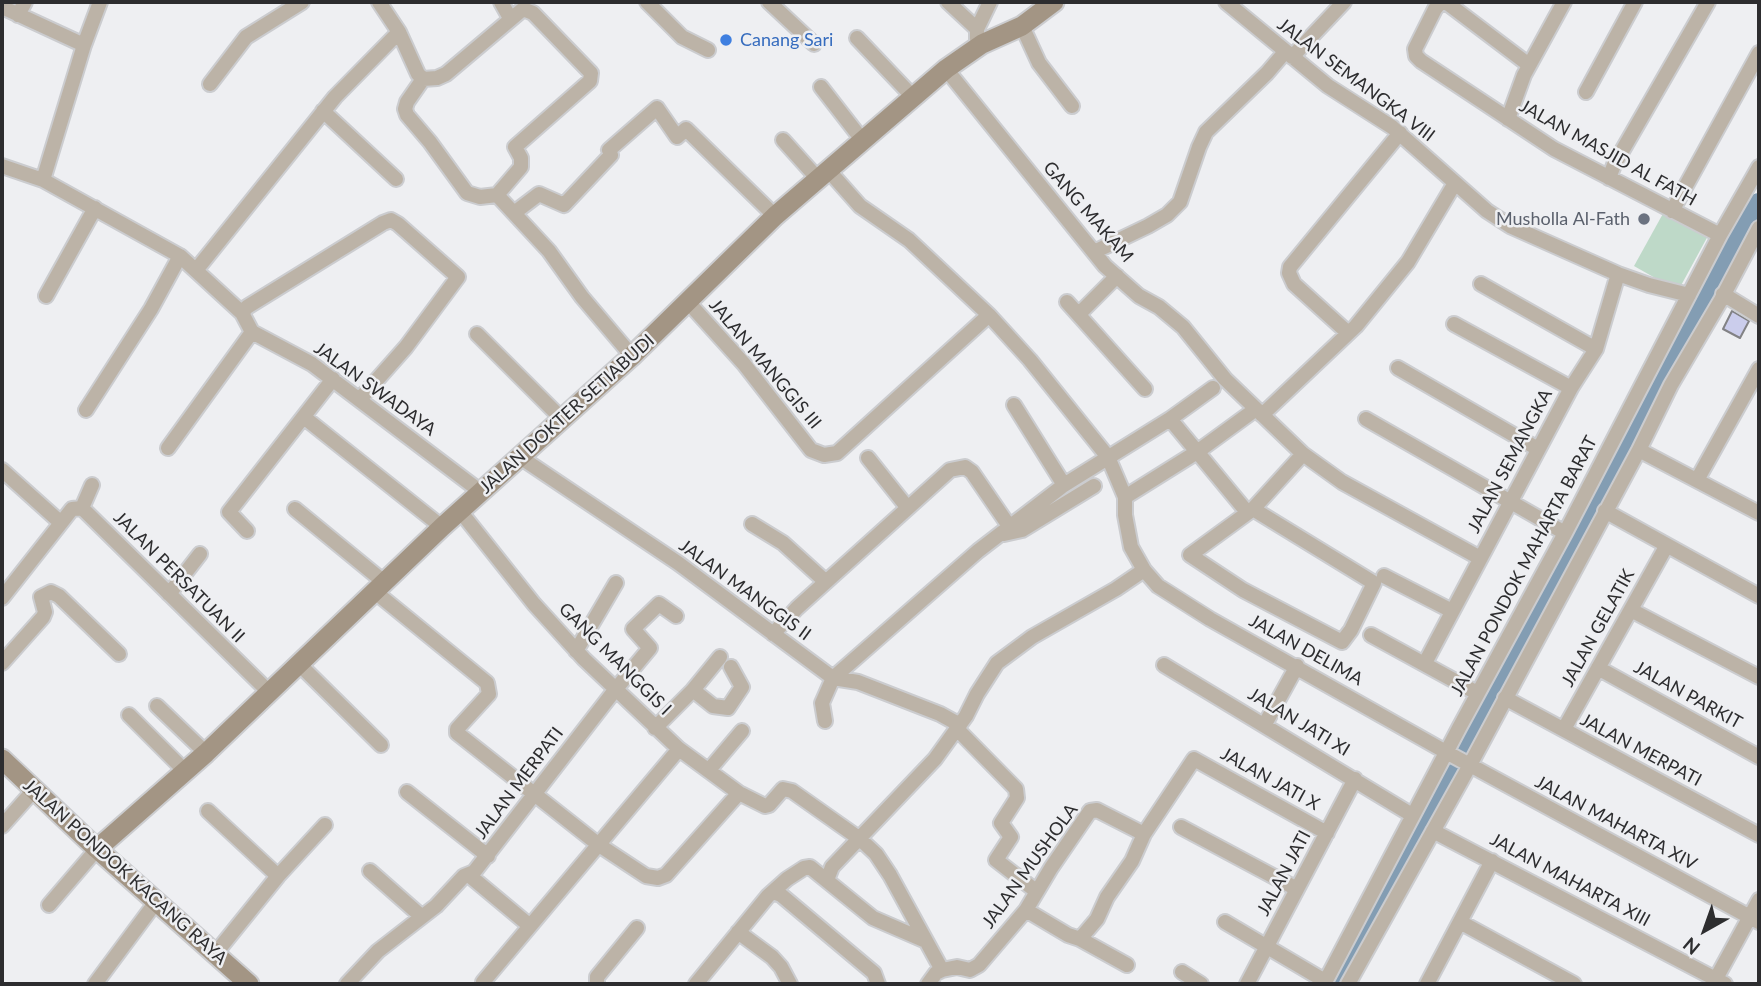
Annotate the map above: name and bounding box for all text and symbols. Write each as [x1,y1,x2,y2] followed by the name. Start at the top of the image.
[1273,14,1439,146] street label: JALAN SEMANGKA VIII
[740,29,833,51] place label: Canang Sari
[718,32,734,48] marker: Canang Sari
[1516,95,1700,211] street label: JALAN MASJID AL FATH
[1038,157,1138,267] street label: GANG MAKAM
[1496,208,1630,230] place label: Musholla Al-Fath
[1636,211,1652,227] marker: Musholla Al-Fath
[704,295,826,433] street label: JALAN MANGGIS III
[475,330,659,498] street label: JALAN DOKTER SETIABUDI
[310,337,440,441] street label: JALAN SWADAYA
[1463,386,1557,536] street label: JALAN SEMANGKA
[1446,432,1602,700] street label: JALAN PONDOK MAHARTA BARAT
[109,507,249,647] street label: JALAN PERSATUAN II
[675,535,815,645] street label: JALAN MANGGIS II
[1557,566,1639,690] street label: JALAN GELATIK
[554,598,676,720] street label: GANG MANGGIS I
[1245,610,1367,690] street label: JALAN DELIMA
[1630,656,1746,734] street label: JALAN PARKIT
[1244,683,1354,761] street label: JALAN JATI XI
[1577,709,1705,791] street label: JALAN MERPATI
[470,723,568,843] street label: JALAN MERPATI
[1217,743,1323,815] street label: JALAN JATI X
[1531,771,1701,875] street label: JALAN MAHARTA XIV
[19,775,231,969] street label: JALAN PONDOK KACANG RAYA
[978,800,1082,932] street label: JALAN MUSHOLA
[1253,827,1315,919] street label: JALAN JATI
[1486,829,1654,931] street label: JALAN MAHARTA XIII
[1670,895,1740,965] north arrow
[1678,933,1704,960] text: N

